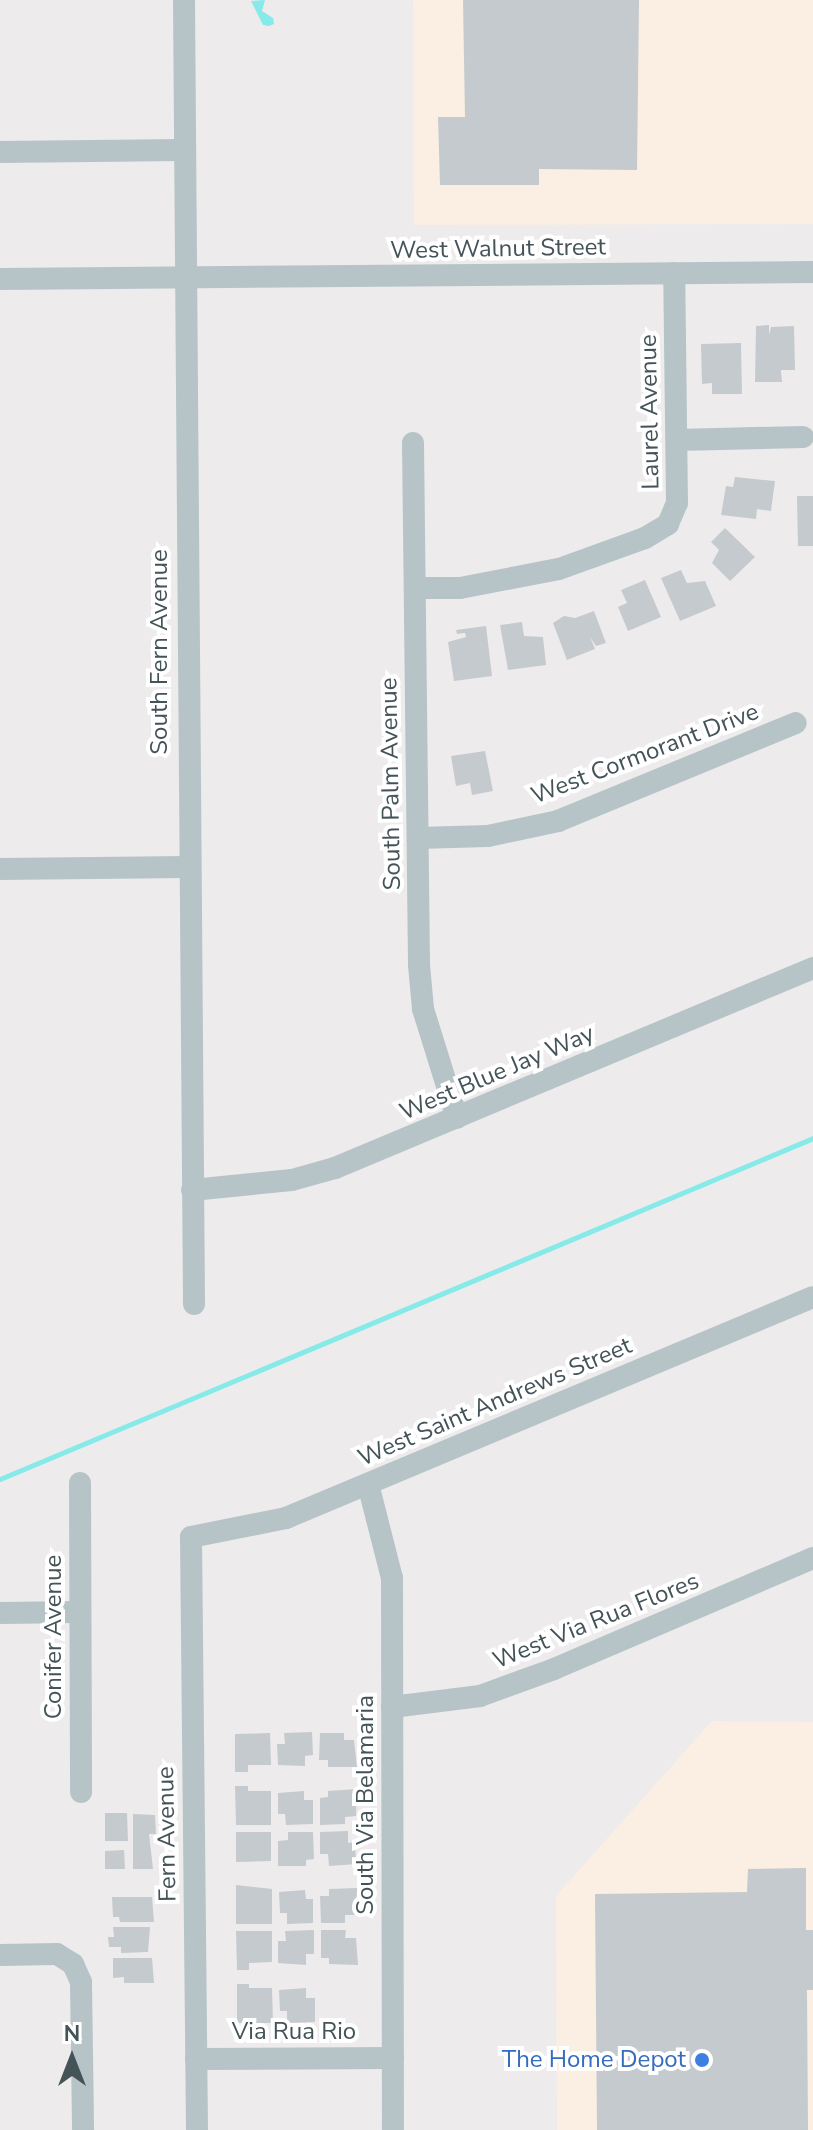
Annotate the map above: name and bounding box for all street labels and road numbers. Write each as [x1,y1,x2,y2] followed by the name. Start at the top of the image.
[390,233,606,265] street label: West Walnut Street
[634,334,666,490] street label: Laurel Avenue
[146,549,174,755] street label: South Fern Avenue
[375,677,407,891] street label: South Palm Avenue
[527,697,763,811] street label: West Cormorant Drive
[395,1019,599,1127] street label: West Blue Jay Way
[354,1331,636,1473] street label: West Saint Andrews Street
[40,1555,68,1719] street label: Conifer Avenue
[489,1567,703,1675] street label: West Via Rua Flores
[352,1695,380,1915] street label: South Via Belamaria
[151,1766,183,1902] street label: Fern Avenue
[232,2018,356,2046] street label: Via Rua Rio

